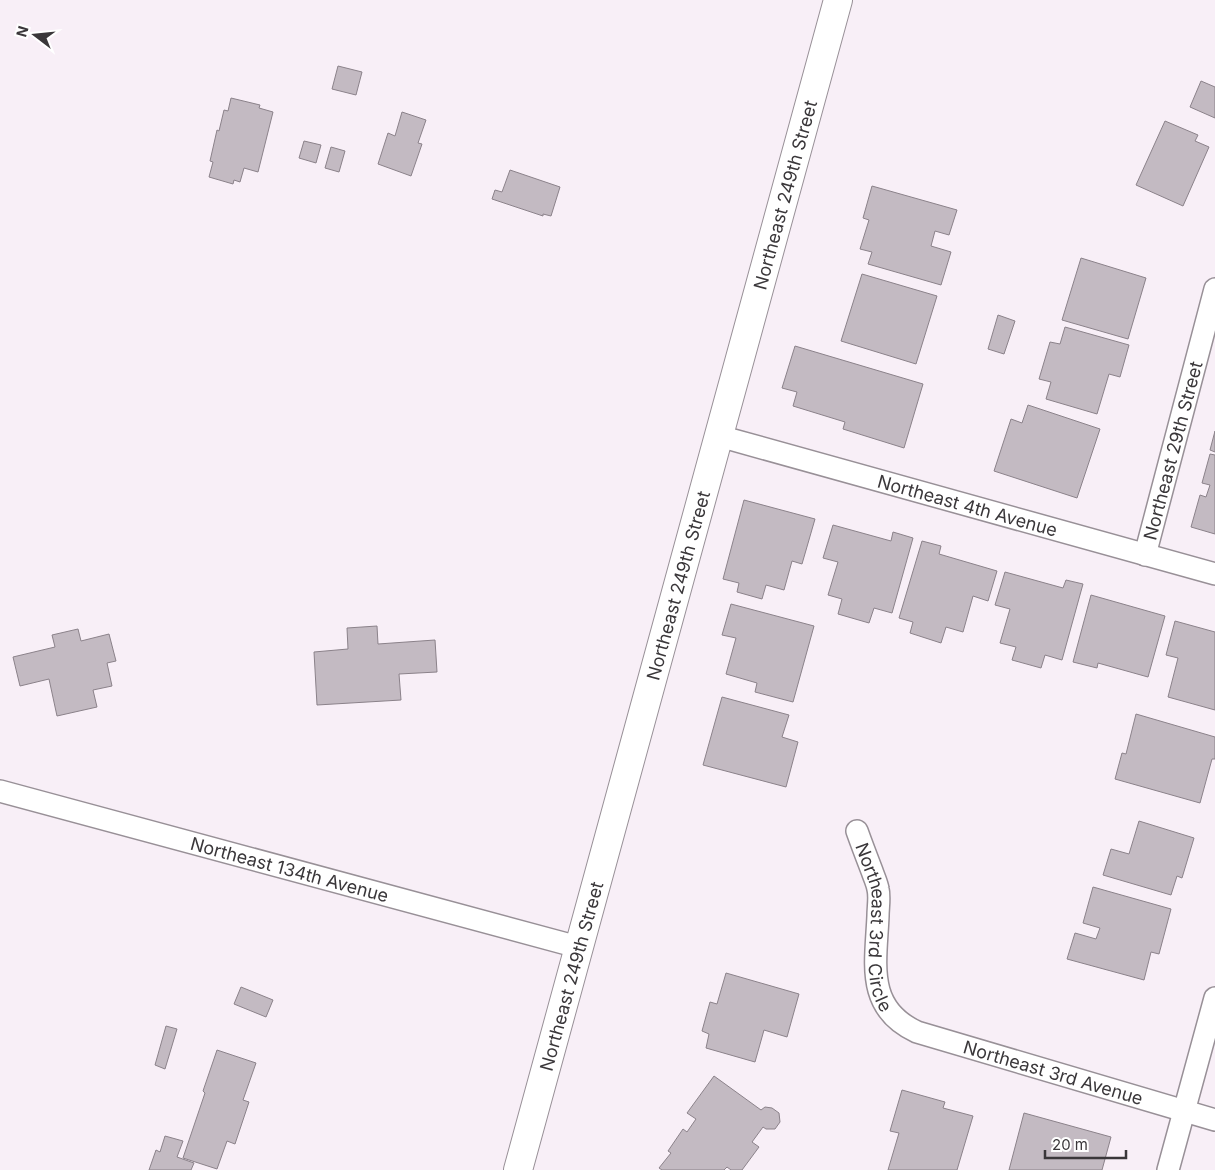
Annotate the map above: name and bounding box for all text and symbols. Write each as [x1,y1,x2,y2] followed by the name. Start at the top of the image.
[10,10,60,60] north arrow
[12,24,32,39] text: N
[749,98,821,292] street label: Northeast 249th Street
[1139,359,1206,542] street label: Northeast 29th Street
[875,470,1060,540] street label: Northeast 4th Avenue
[642,488,714,682] street label: Northeast 249th Street
[188,832,391,906] street label: Northeast 134th Avenue
[852,840,897,1015] street label: Northeast 3rd Circle
[535,879,607,1073] street label: Northeast 249th Street
[961,1036,1146,1109] street label: Northeast 3rd Avenue
[1045,1128,1126,1160] scale bar
[1052,1135,1088,1154] text: 20 m

